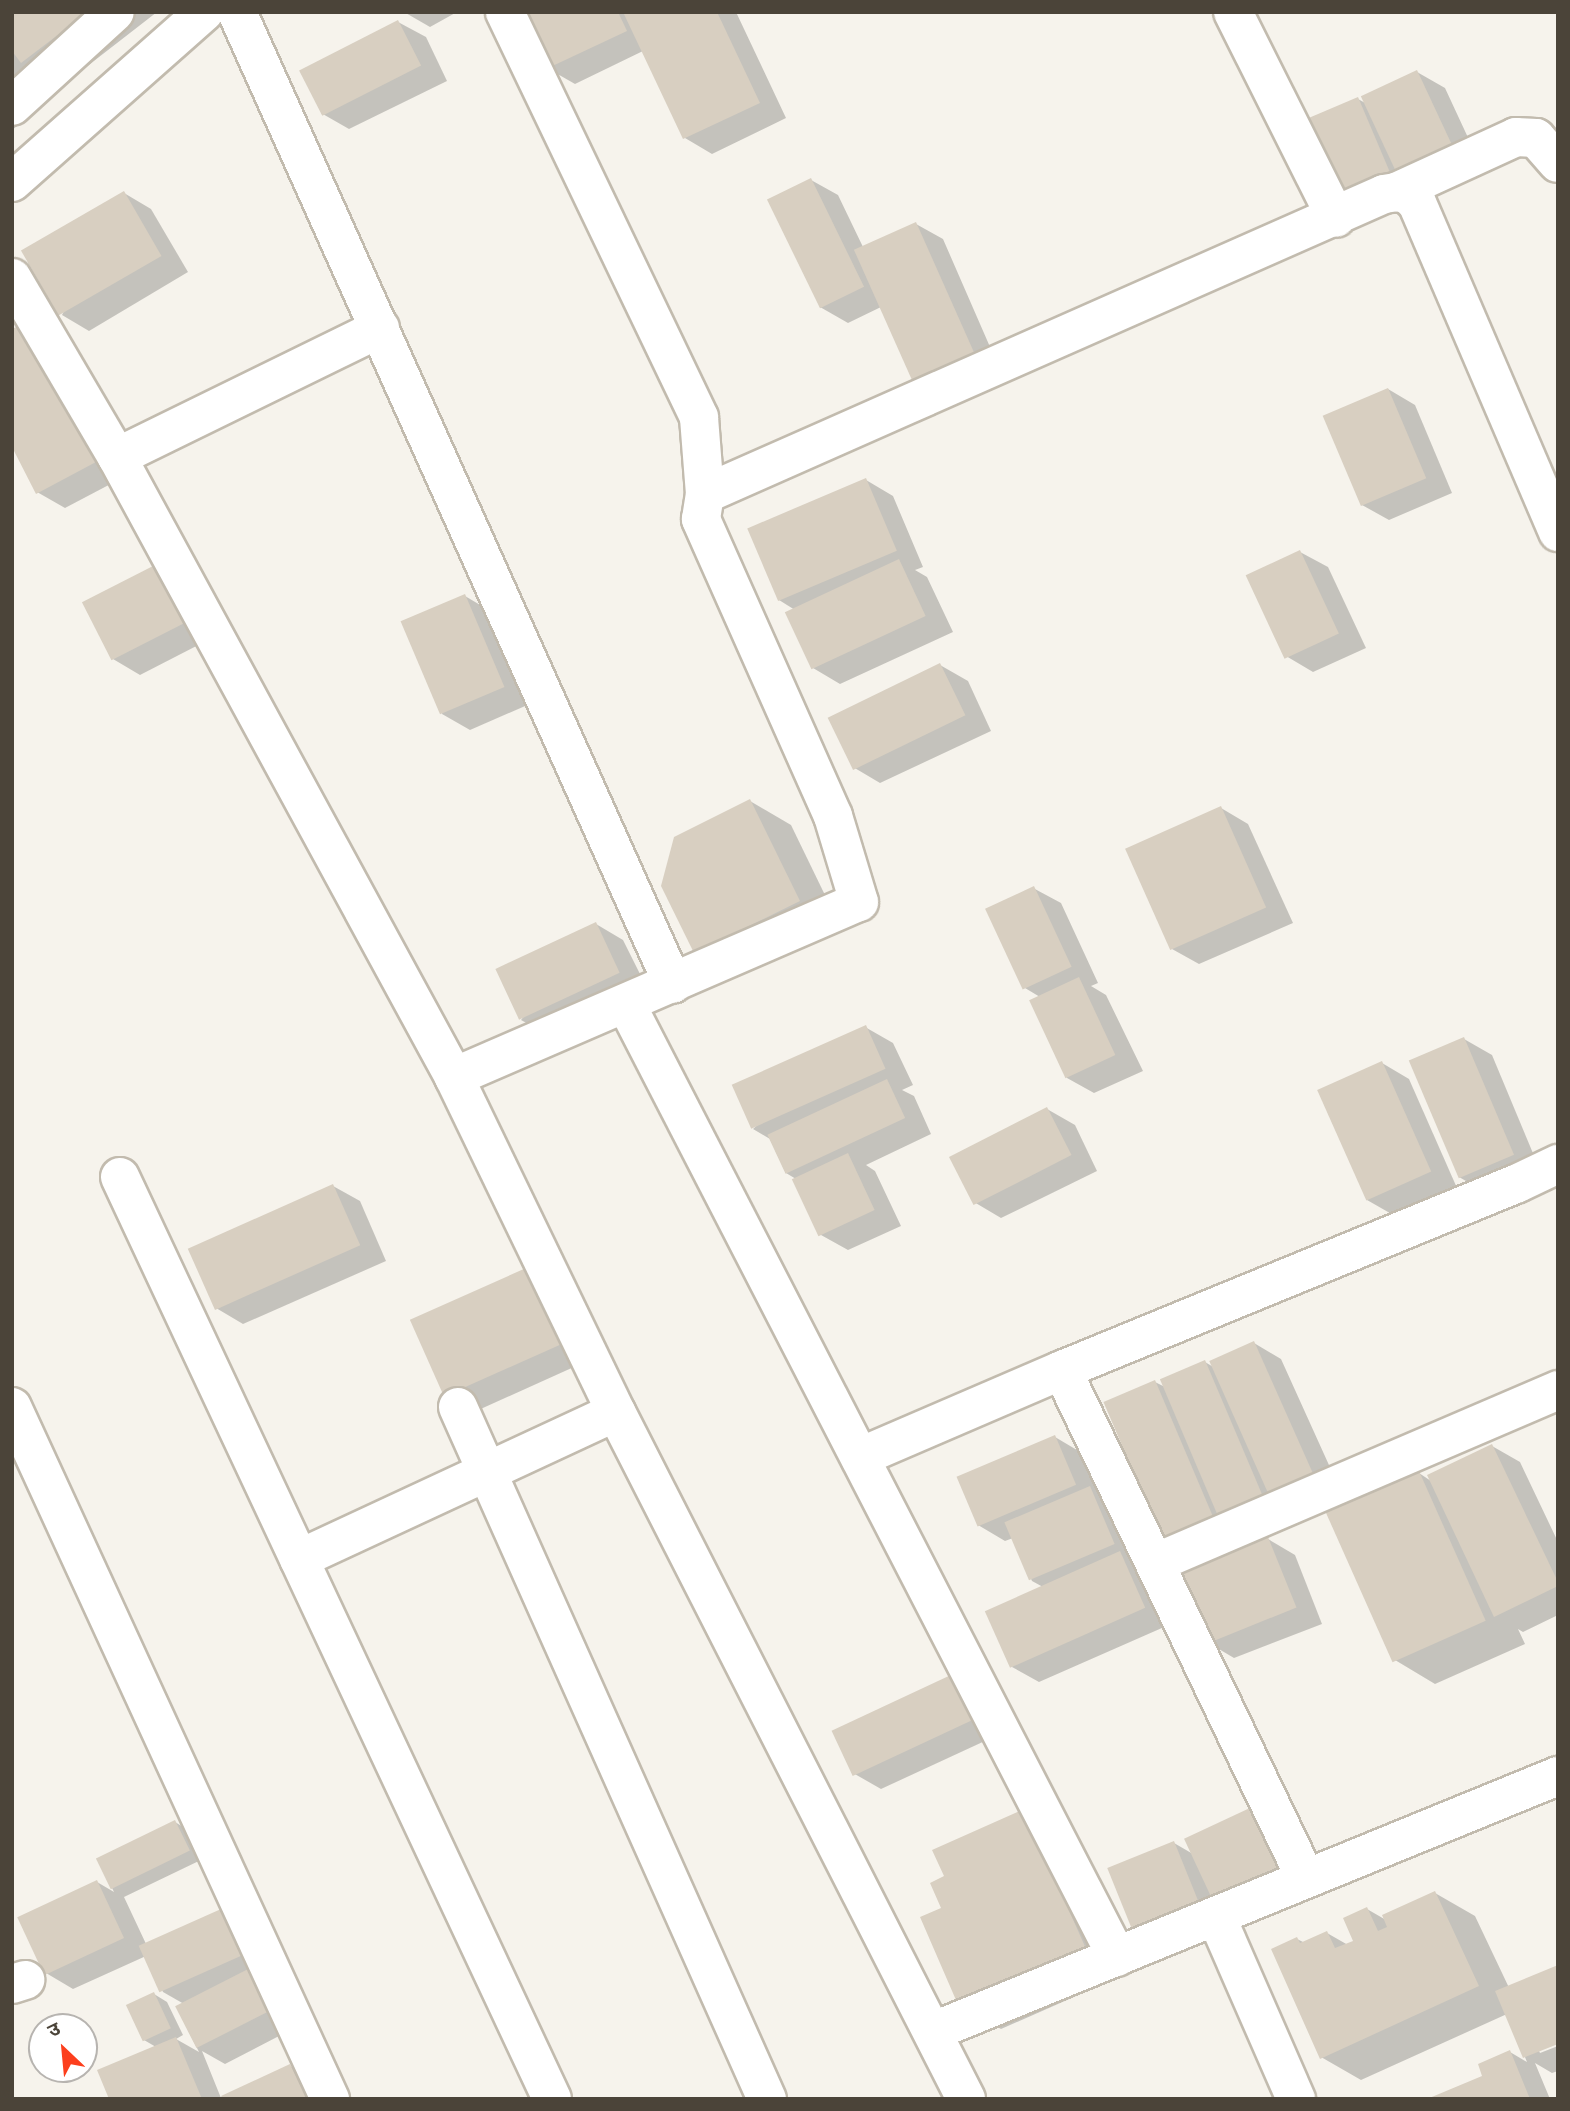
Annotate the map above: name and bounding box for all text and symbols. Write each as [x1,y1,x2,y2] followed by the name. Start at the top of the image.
[28,2013,98,2083] north arrow
[45,2019,64,2041] text: उ

